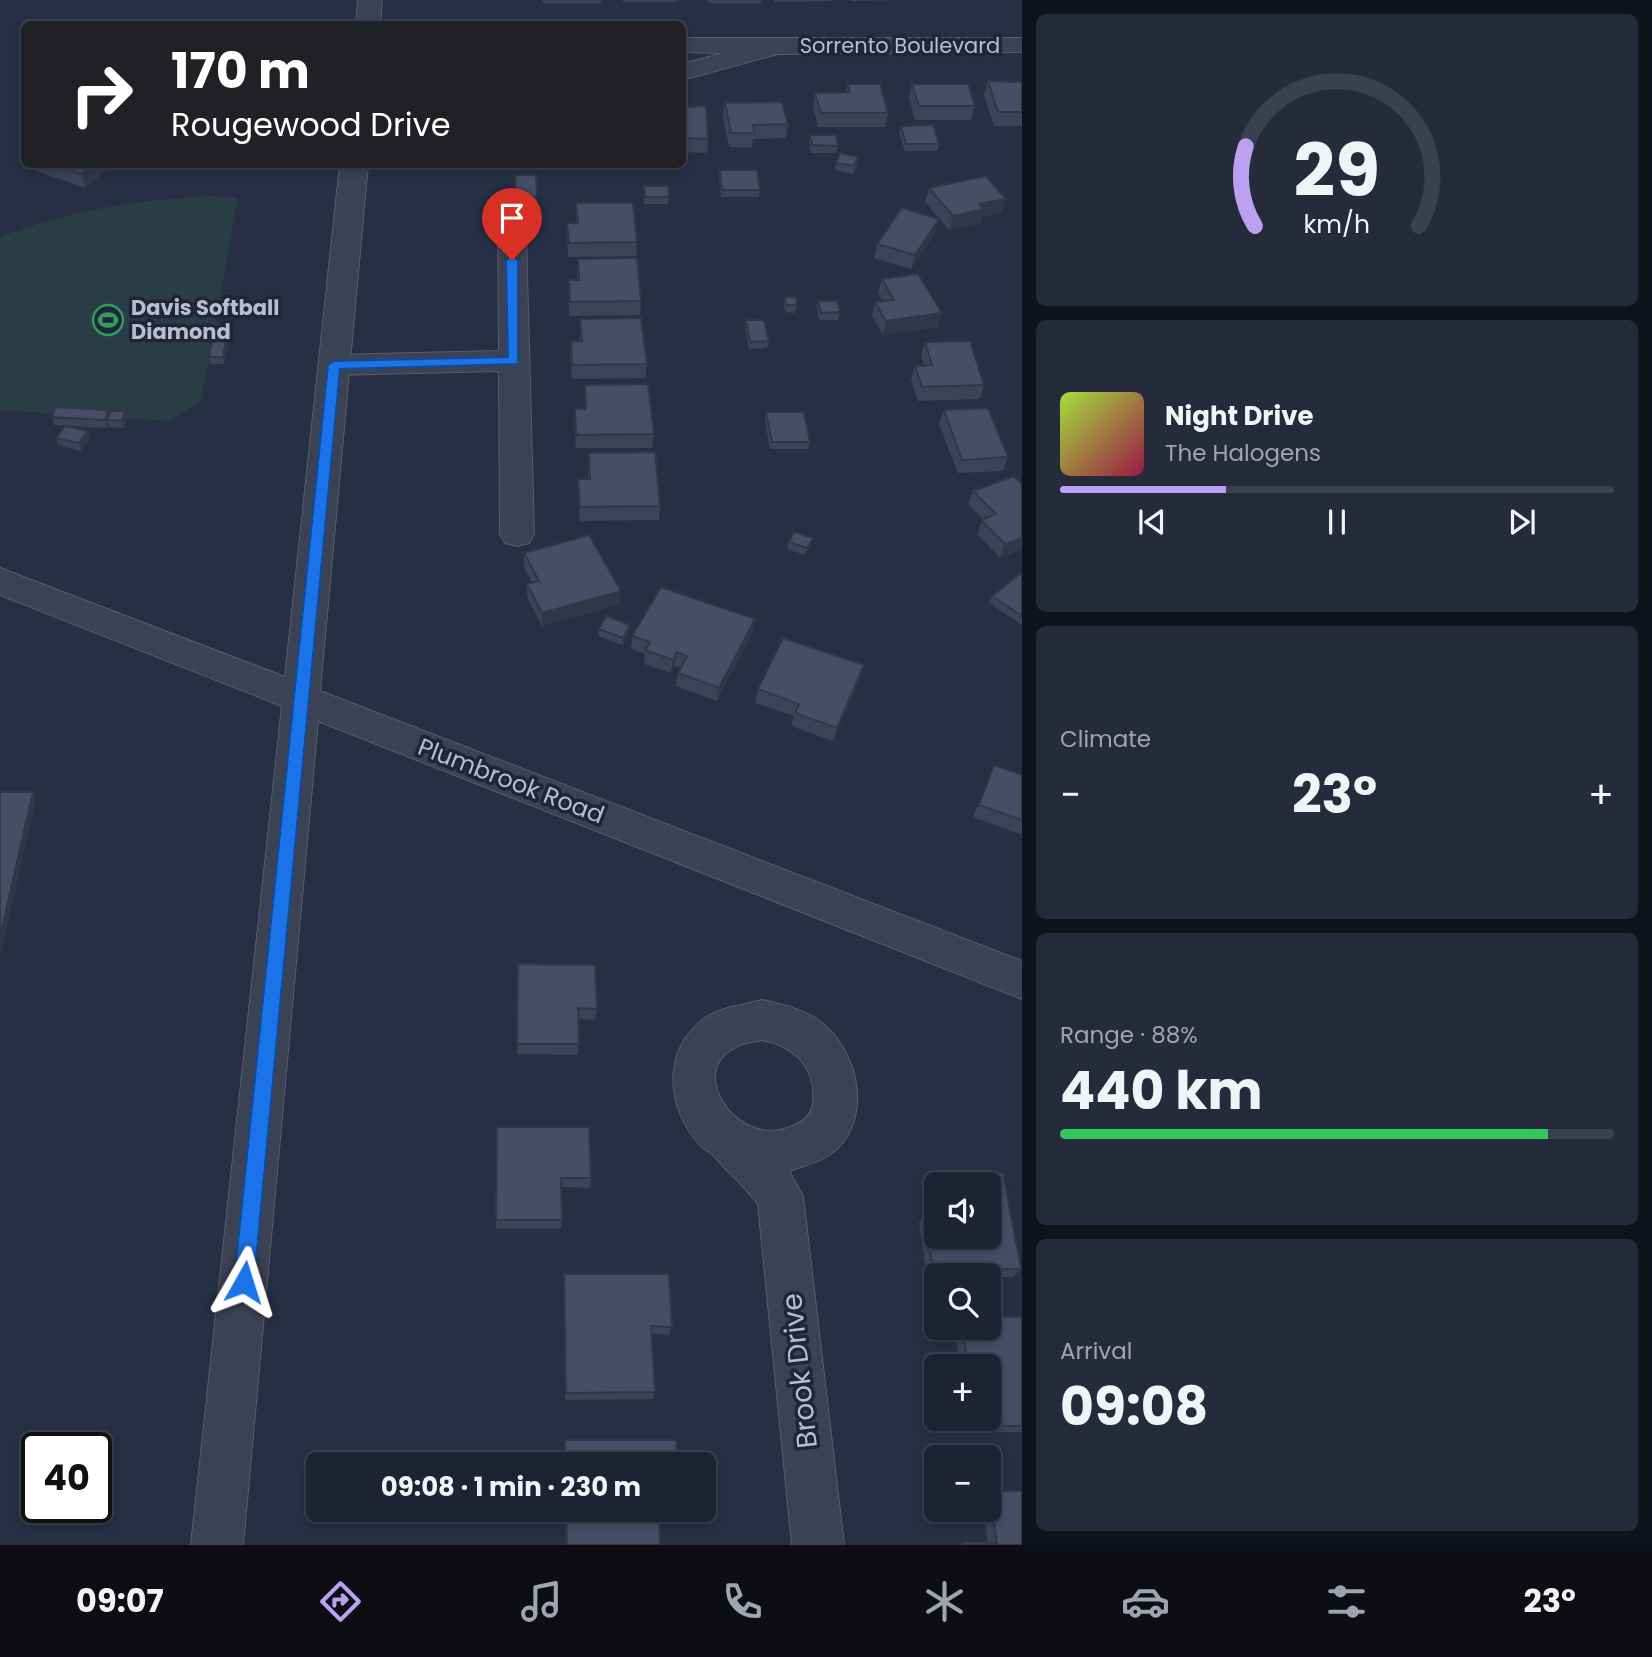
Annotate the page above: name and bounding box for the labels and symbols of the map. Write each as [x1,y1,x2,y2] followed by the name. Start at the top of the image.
[800,31,1000,60] street label: Sorrento Boulevard
[482,188,542,260] pin
[131,293,279,346] place label: Davis Softball Diamond
[91,303,125,337] sports icon: Davis Softball Diamond
[413,730,609,831] street label: Plumbrook Road
[207,1245,281,1319] position arrow
[772,1292,827,1450] street label: Brook Drive
[21,1432,112,1523] speed limit sign: 40

